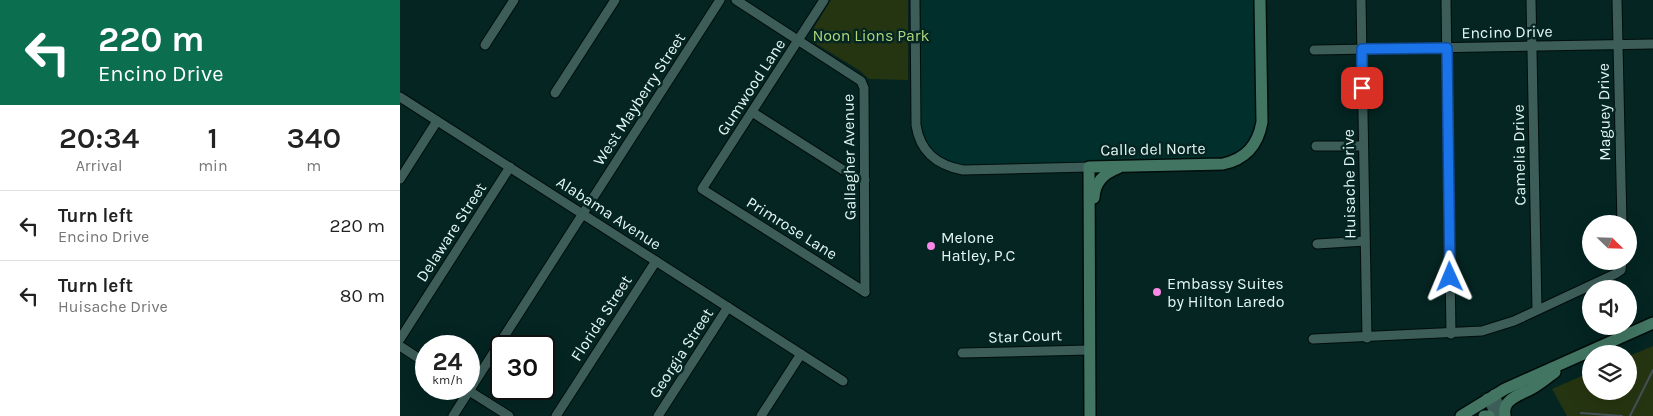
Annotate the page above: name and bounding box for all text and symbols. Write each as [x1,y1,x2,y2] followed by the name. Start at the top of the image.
[98,19,205,60] text: 220 m
[15,20,80,85] icon: left
[1461,22,1553,42] street label: Encino Drive
[812,26,930,45] park label: Noon Lions Park
[589,29,689,169] street label: West Mayberry Street
[713,35,789,139] street label: Gumwood Lane
[98,61,223,87] text: Encino Drive
[1594,63,1614,161] street label: Maguey Drive
[1341,67,1383,109] pin
[1348,74,1376,102] icon: arrive
[838,94,860,220] street label: Gallagher Avenue
[1509,104,1529,206] street label: Camelia Drive
[59,120,139,156] text: 20:34
[208,120,218,156] text: 1
[286,120,341,156] text: 340
[1339,129,1359,239] street label: Huisache Drive
[1100,139,1206,159] street label: Calle del Norte
[76,156,123,175] text: Arrival
[198,156,228,175] text: min
[306,156,321,175] text: m
[553,172,665,254] street label: Alabama Avenue
[412,179,490,285] street label: Delaware Street
[743,193,841,263] street label: Primrose Lane
[58,205,133,227] text: Turn left
[15,212,43,240] icon: left
[329,215,385,237] text: 220 m
[1582,215,1638,270] north arrow
[1582,215,1637,400] map controls
[58,227,149,246] text: Encino Drive
[941,228,1016,265] place label: Melone Hatley, P.C
[925,240,937,252] marker: Melone Hatley, P.C
[1423,250,1475,302] position arrow
[566,272,636,364] street label: Florida Street
[1167,274,1284,311] place label: Embassy Suites by Hilton Laredo
[58,275,133,297] text: Turn left
[1582,280,1637,335] button: sound
[15,282,43,310] icon: left
[340,285,385,307] text: 80 m
[1151,286,1163,298] marker: Embassy Suites by Hilton Laredo
[58,297,168,316] text: Huisache Drive
[645,305,717,401] street label: Georgia Street
[988,325,1062,347] street label: Star Court
[490,335,555,400] speed limit sign: 30
[1582,345,1637,400] button: layers
[432,347,463,376] text: 24
[432,373,463,387] text: km/h

